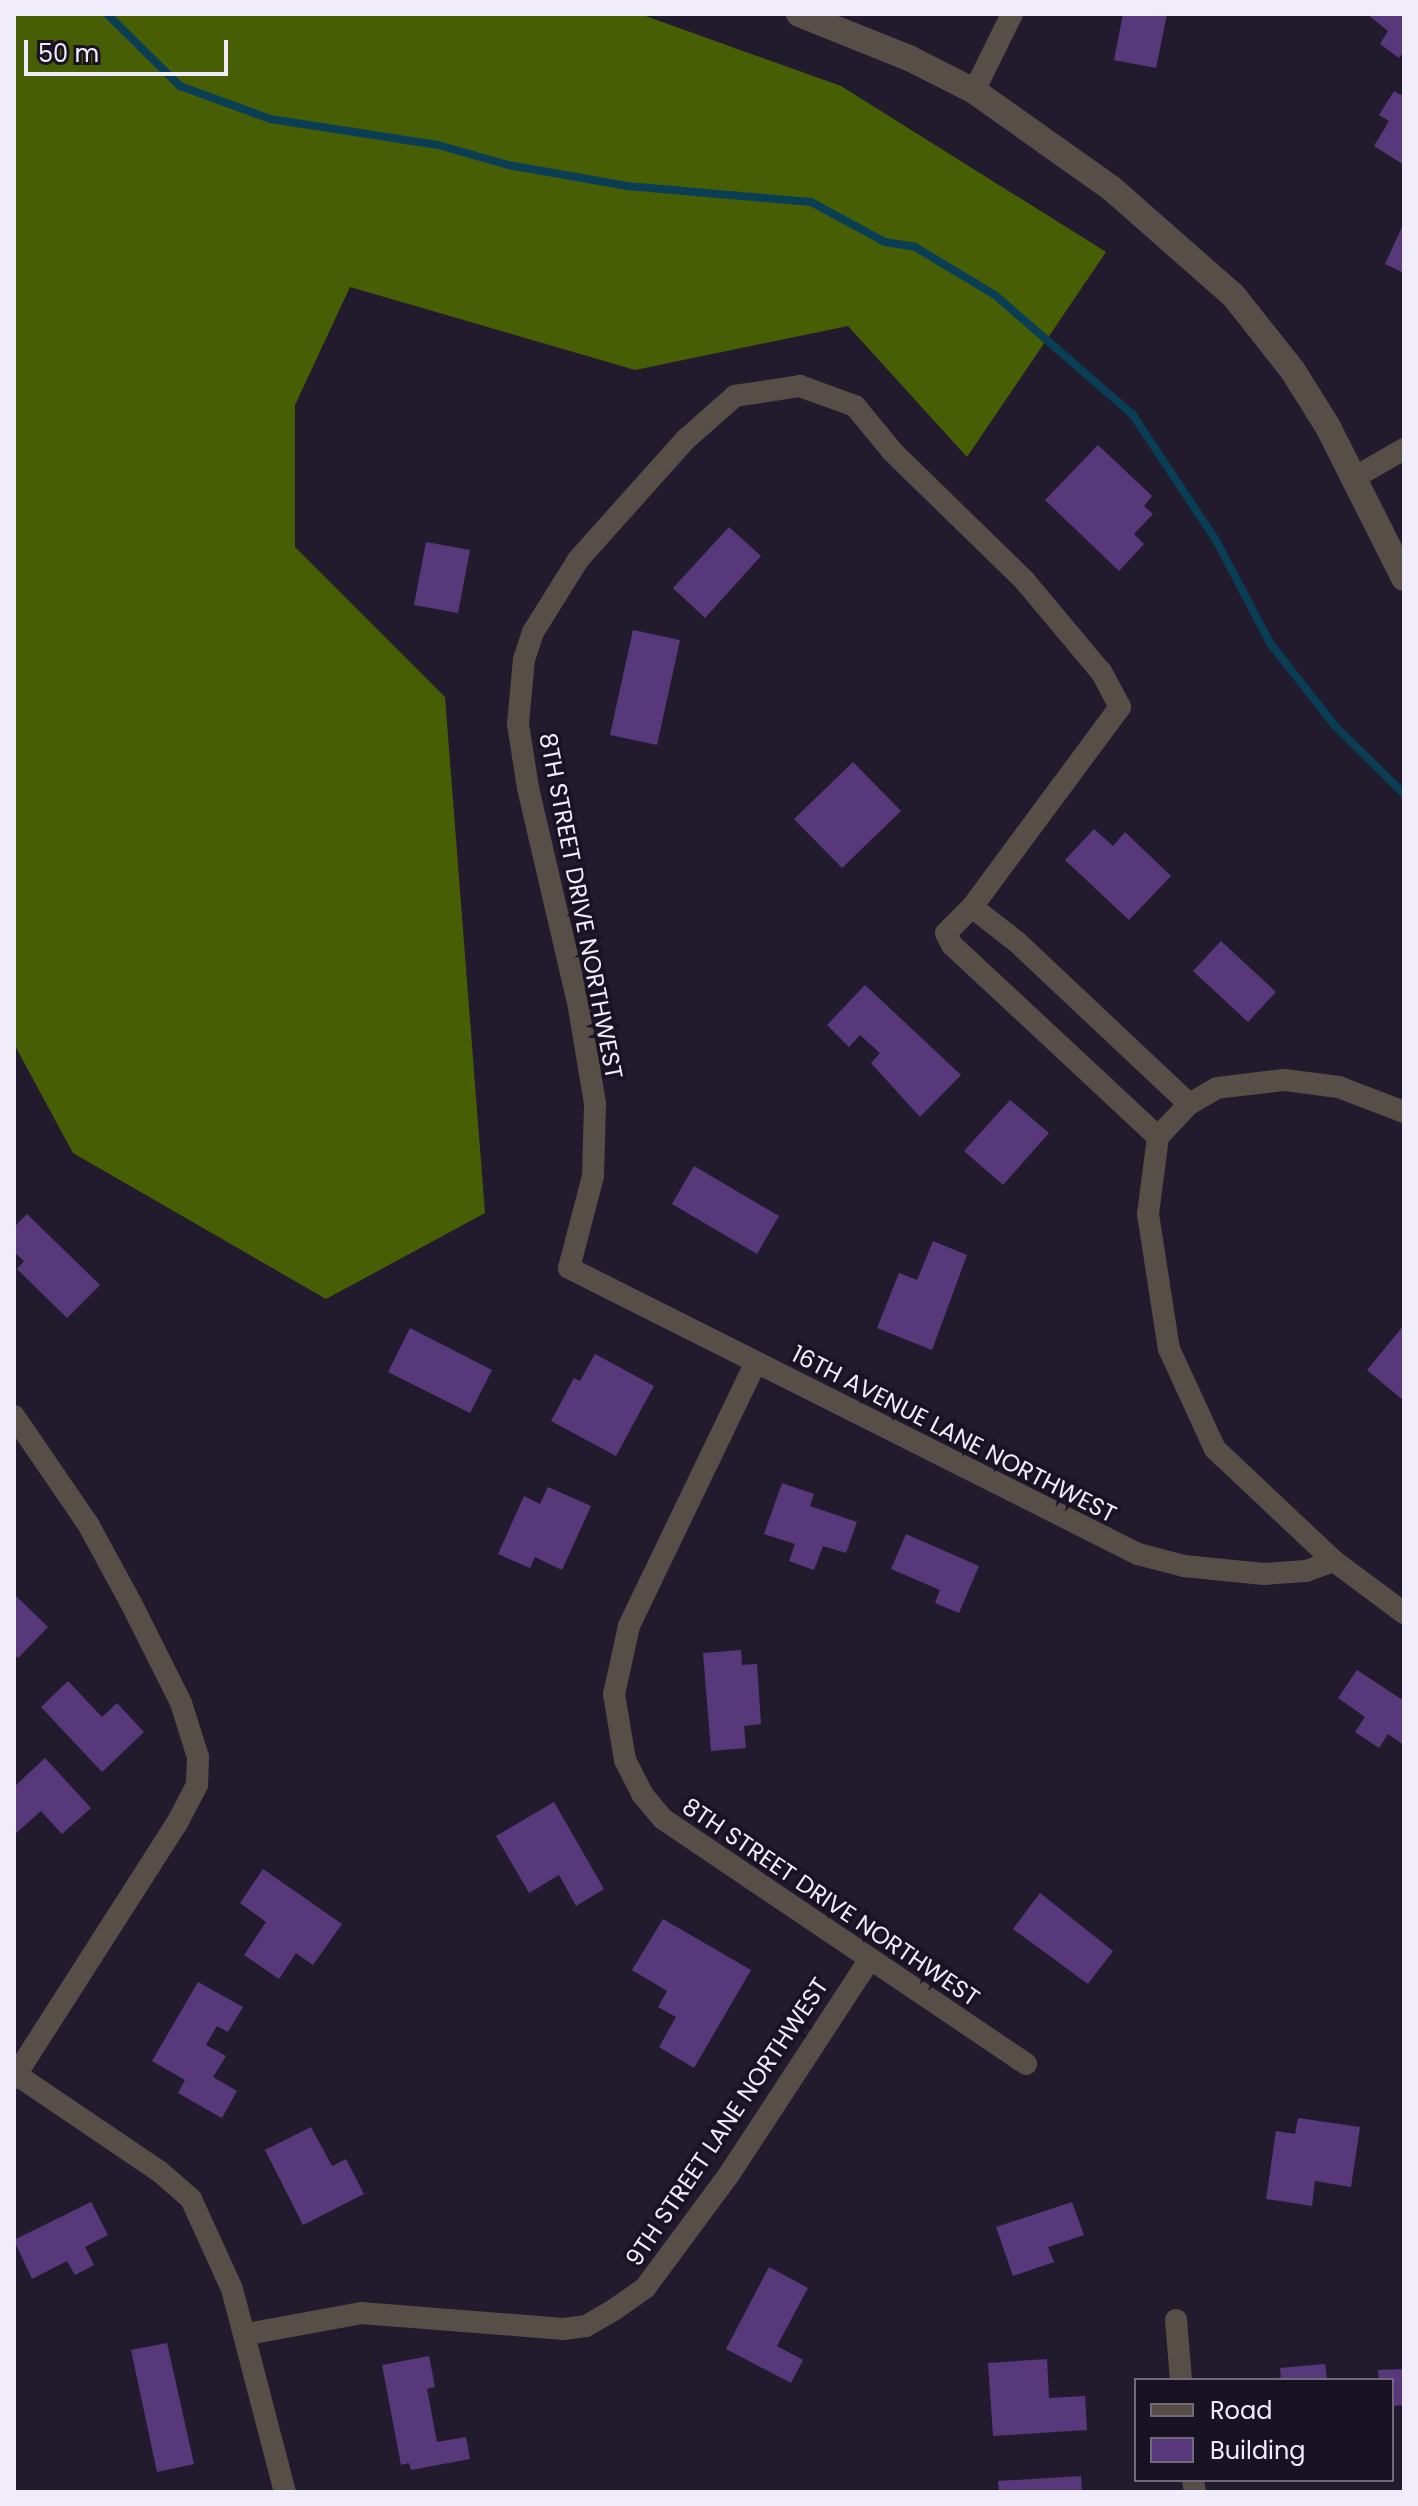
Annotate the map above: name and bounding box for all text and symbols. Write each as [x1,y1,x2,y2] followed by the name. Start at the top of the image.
[28,24,232,74] scale bar
[38,37,99,70] text: 50 m
[533,731,629,1081] street label: 8TH STREET DRIVE NORTHWEST
[787,1339,1121,1529] street label: 16TH AVENUE LANE NORTHWEST
[677,1792,985,2012] street label: 8TH STREET DRIVE NORTHWEST
[620,1972,834,2272] street label: 9TH STREET LANE NORTHWEST
[1134,2378,1394,2482] legend
[1210,2394,1272,2427] text: Road
[1210,2434,1306,2467] text: Building

